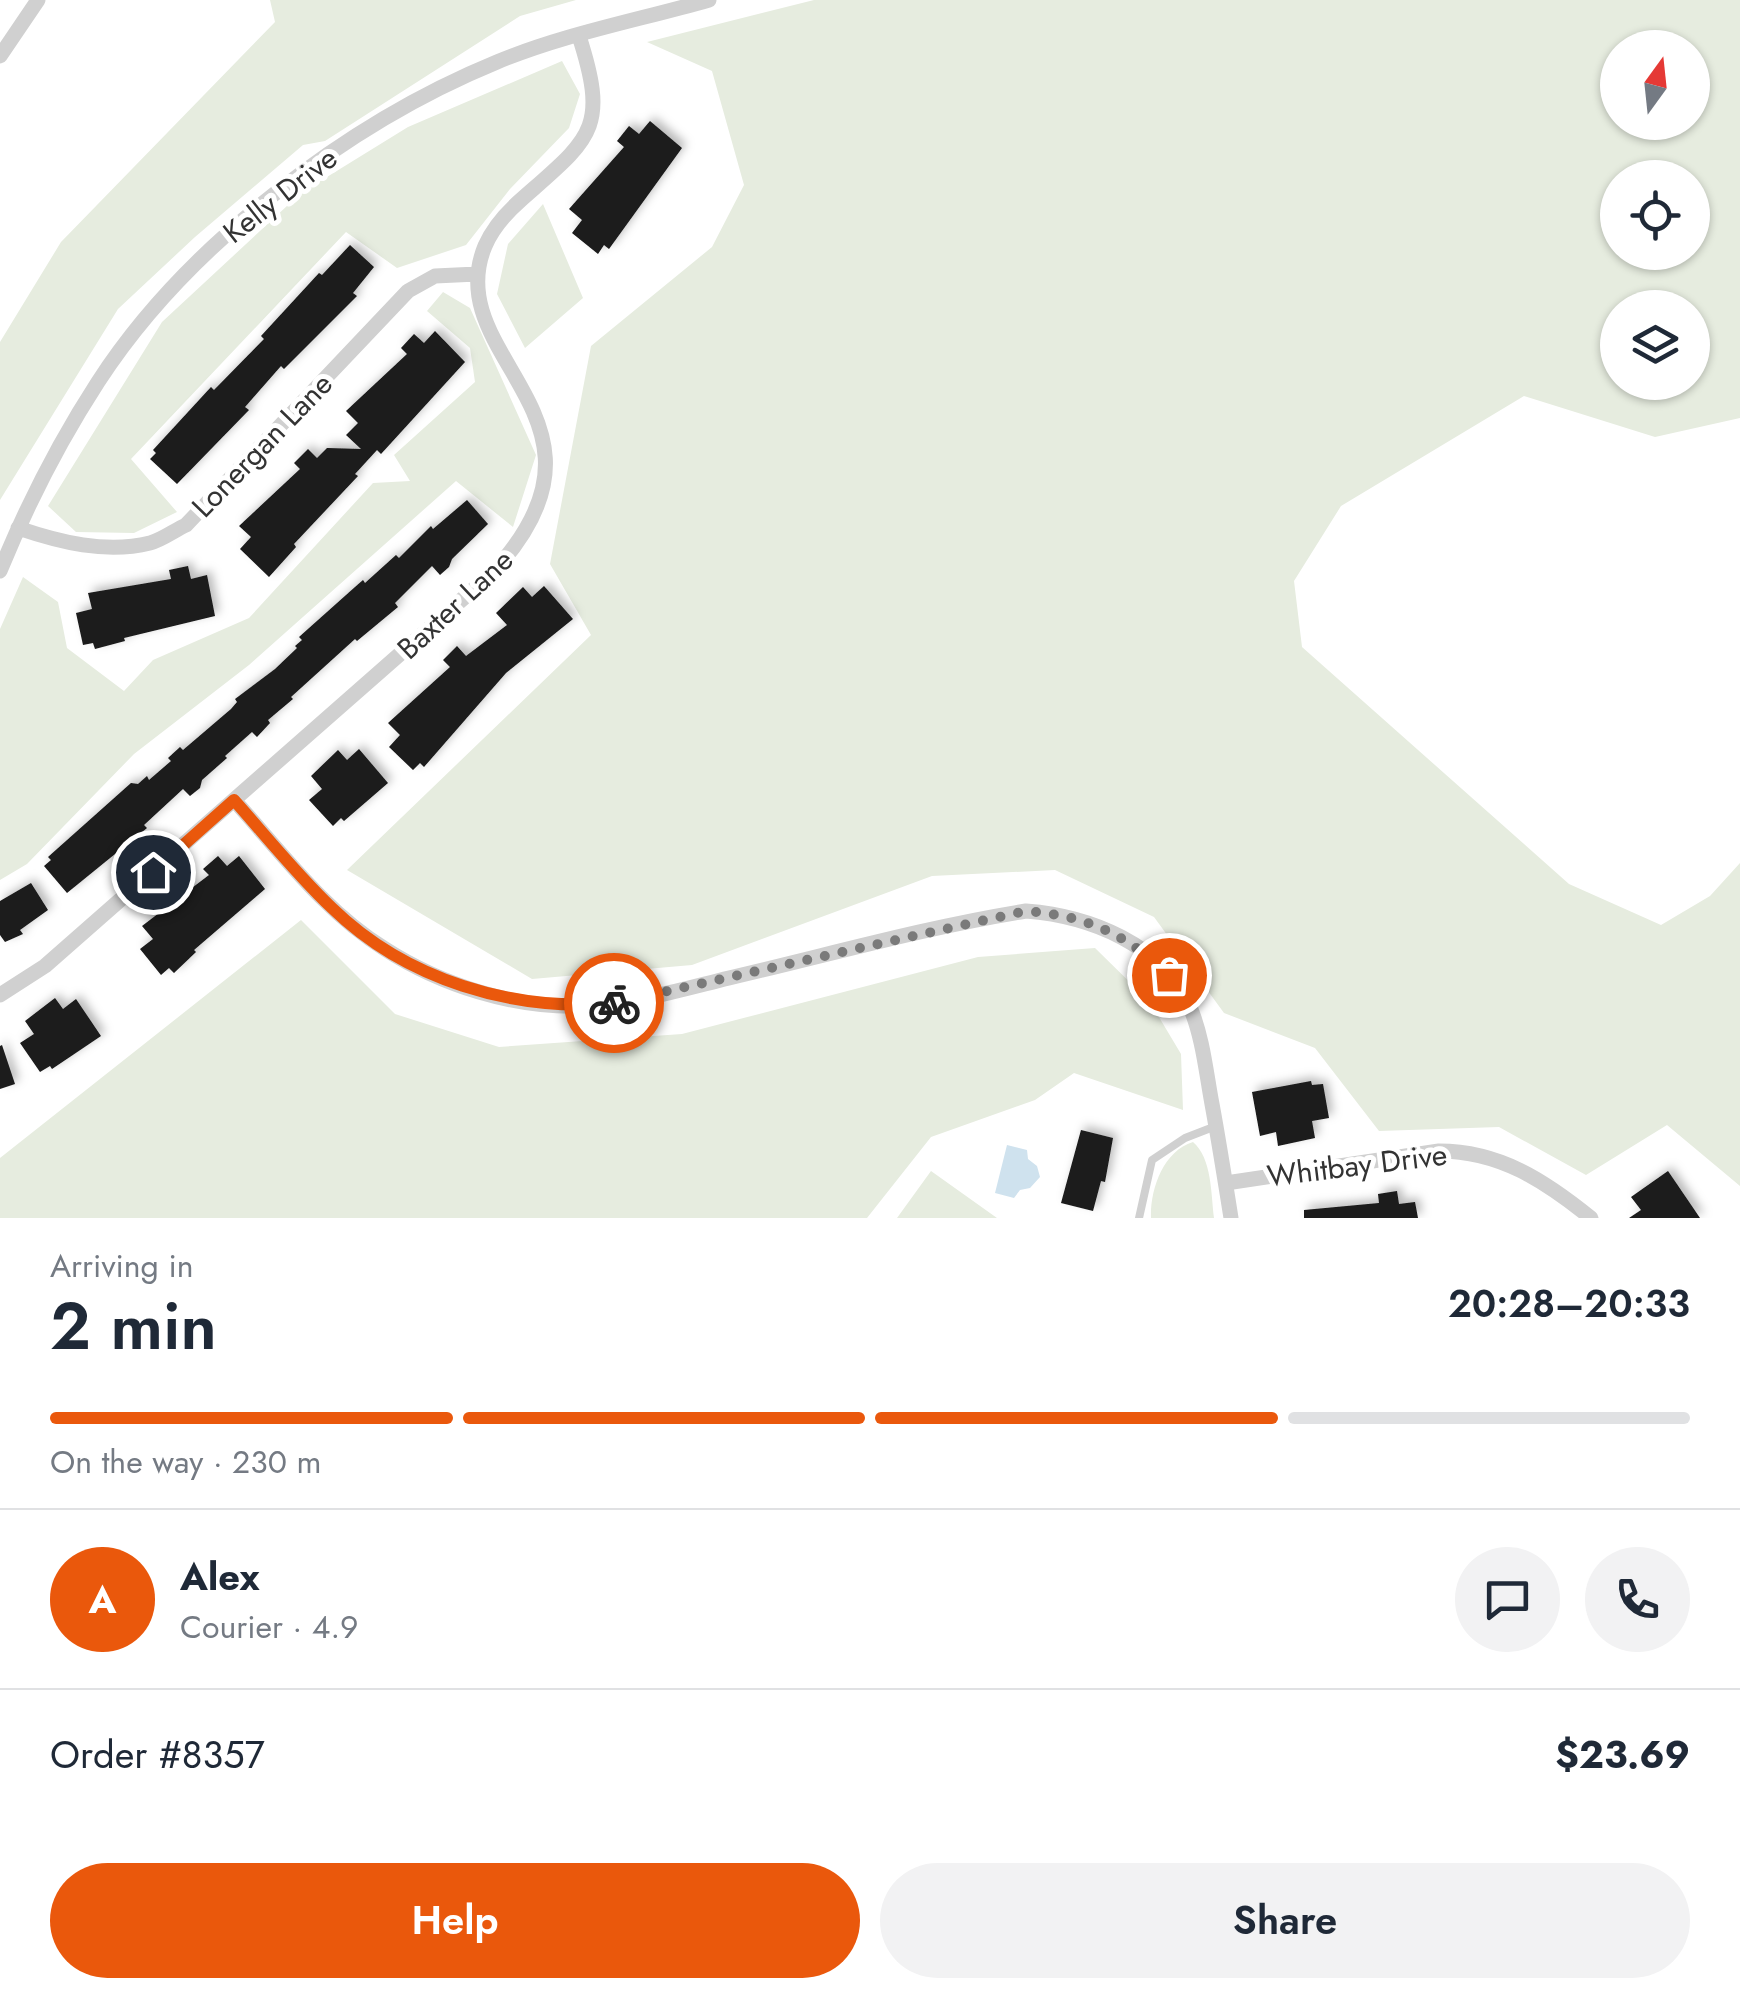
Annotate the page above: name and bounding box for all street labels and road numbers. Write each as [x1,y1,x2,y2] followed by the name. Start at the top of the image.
[214,137,346,253] street label: Kelly Drive
[182,363,342,527] street label: Lonergan Lane
[387,539,523,669] street label: Baxter Lane
[1265,1133,1449,1197] street label: Whitbay Drive

